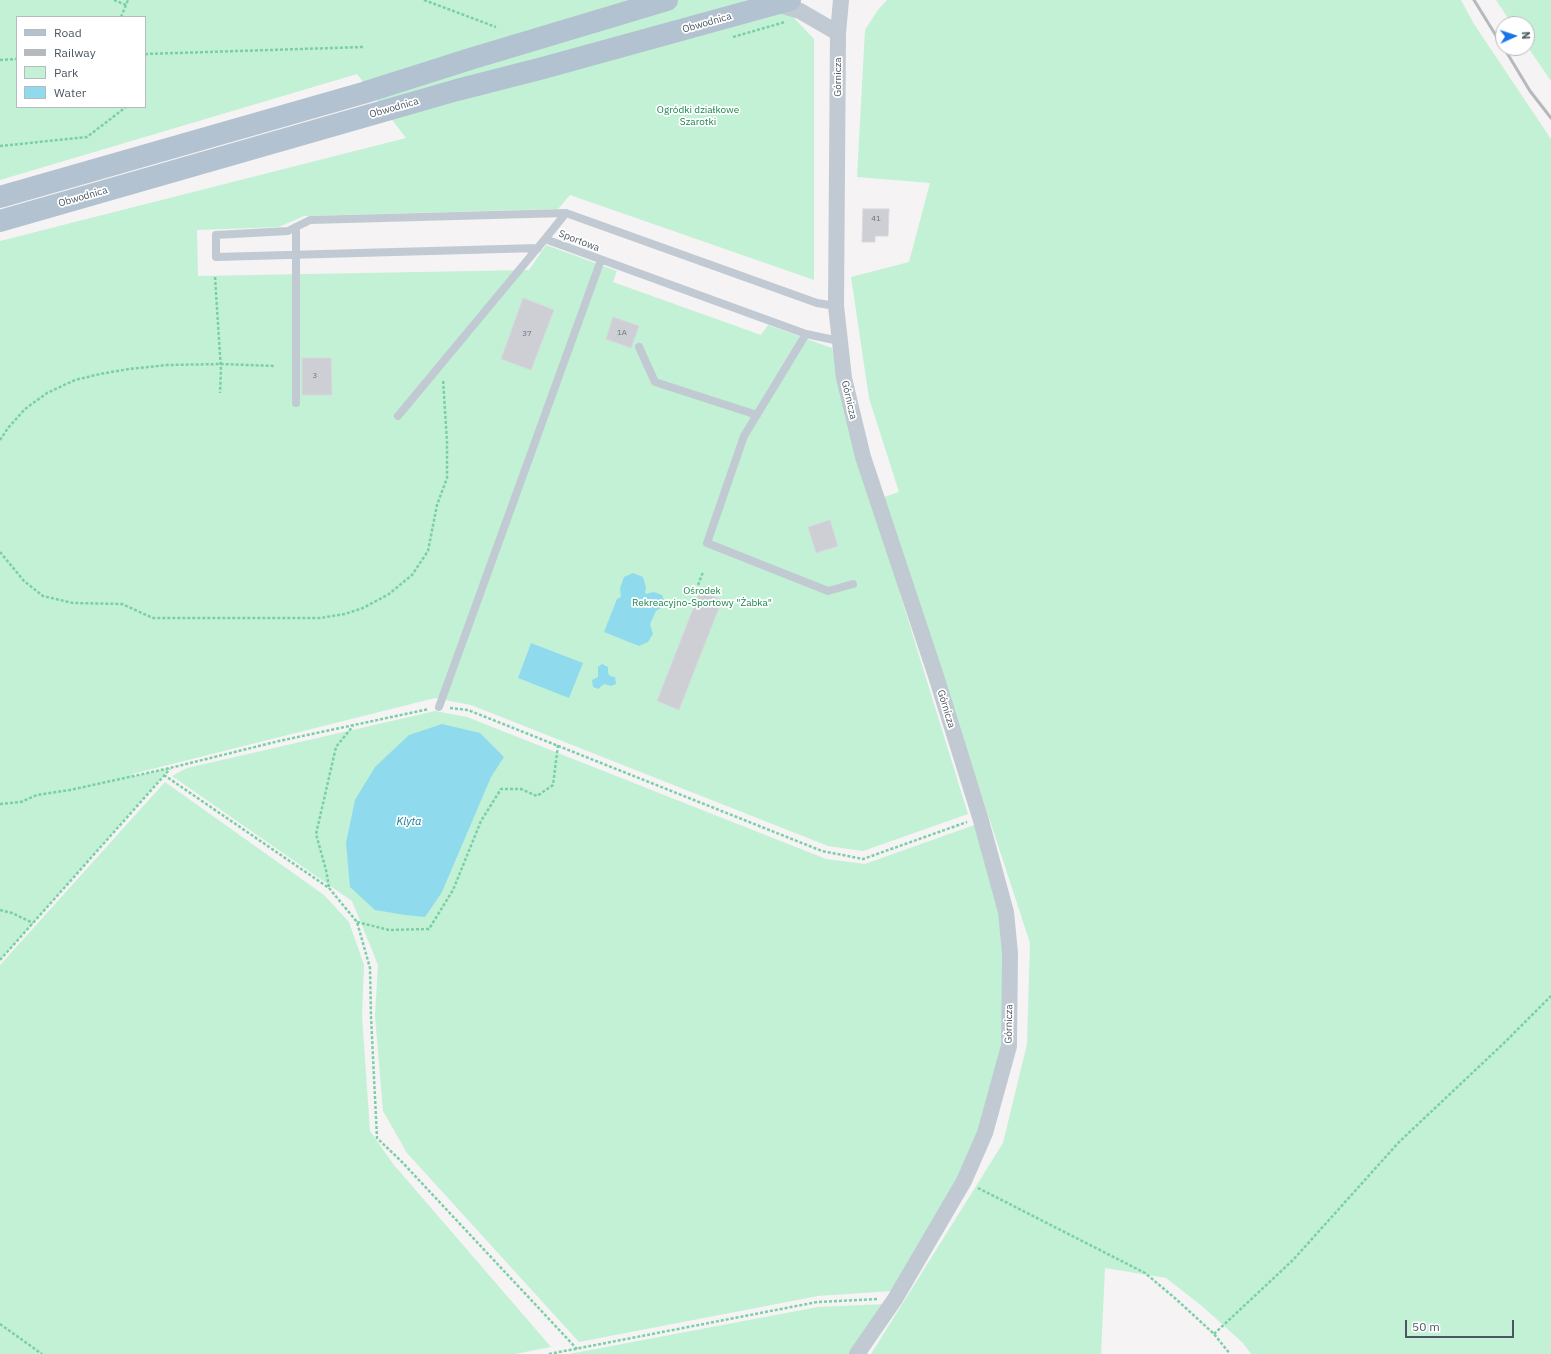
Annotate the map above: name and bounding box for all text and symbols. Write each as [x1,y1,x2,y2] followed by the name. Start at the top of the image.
[681,10,733,36] street label: Obwodnica
[16,16,146,108] legend
[1495,16,1535,56] north arrow
[54,25,82,40] text: Road
[1519,31,1533,40] text: N
[54,45,96,60] text: Railway
[832,57,844,97] street label: Górnicza
[54,65,78,80] text: Park
[54,85,86,100] text: Water
[368,95,420,121] street label: Obwodnica
[657,104,739,128] park label: Ogródki działkowe Szarotki
[57,184,109,210] street label: Obwodnica
[871,214,881,224] house number: 41
[557,228,601,254] street label: Sportowa
[617,328,627,338] house number: 1A
[522,329,532,339] house number: 37
[313,371,317,381] house number: 3
[839,379,859,421] street label: Górnicza
[632,585,772,608] park label: Ośrodek Rekreacyjno-Sportowy "Żabka"
[935,688,957,730] street label: Górnicza
[397,815,421,829] water label: Klyta
[1003,1004,1015,1044] street label: Górnicza
[1407,1312,1516,1338] scale bar
[1412,1319,1440,1334] text: 50 m

